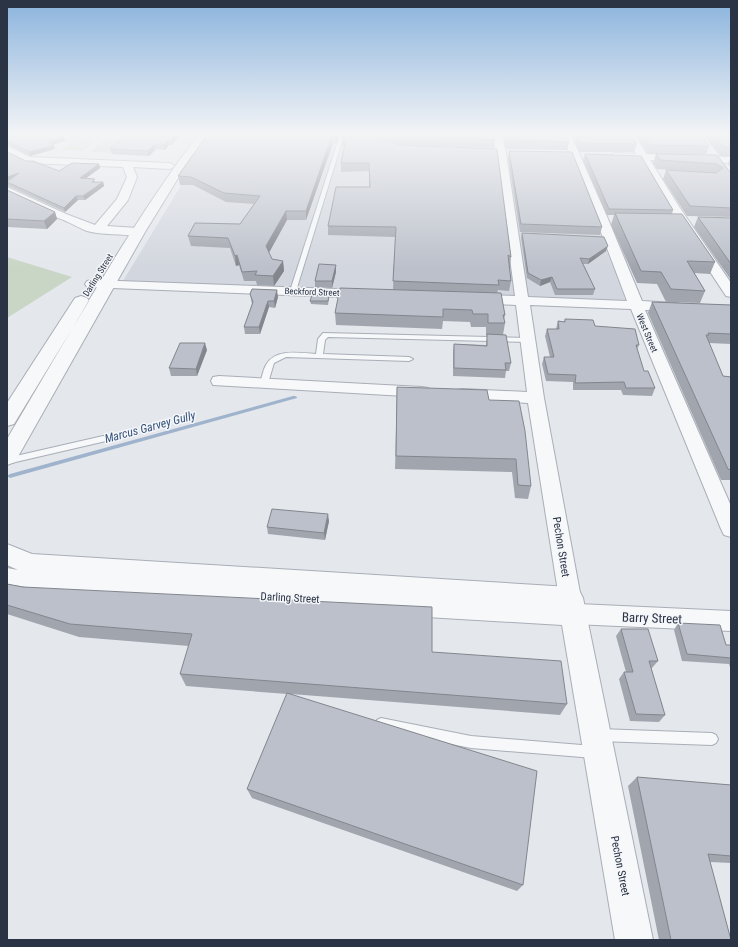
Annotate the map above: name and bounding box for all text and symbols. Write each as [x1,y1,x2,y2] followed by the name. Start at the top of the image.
[81,252,115,298] street label: Darling Street
[284,286,340,298] street label: Beckford Street
[634,312,660,354] street label: West Street
[103,408,198,446] water label: Marcus Garvey Gully
[550,516,572,578] street label: Pechon Street
[260,590,320,606] street label: Darling Street
[622,609,682,627] street label: Barry Street
[608,835,632,897] street label: Pechon Street

